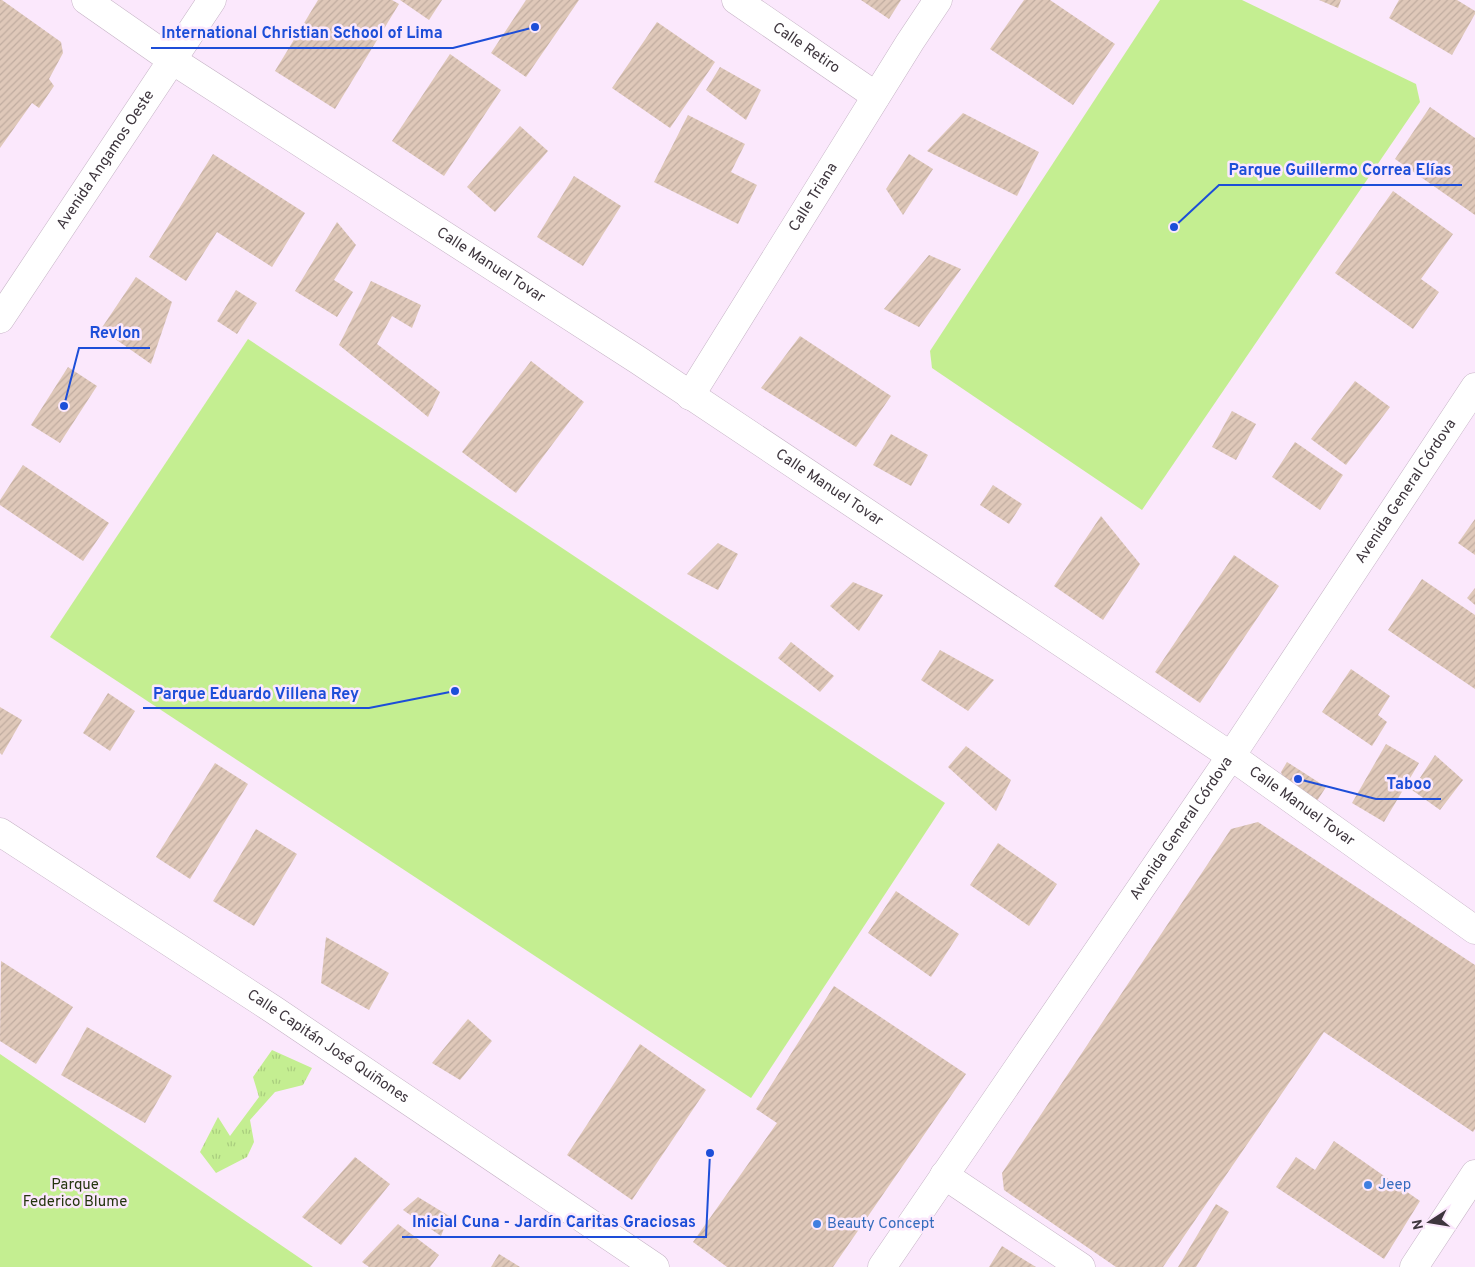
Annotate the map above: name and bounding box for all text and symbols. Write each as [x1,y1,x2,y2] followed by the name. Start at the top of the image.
[151,17,453,48] callout: International Christian School of Lima
[769,18,843,78] street label: Calle Retiro
[161,24,443,44] text: International Christian School of Lima
[53,87,159,233] street label: Avenida Angamos Oeste
[1219,154,1462,185] callout: Parque Guillermo Correa Elías
[785,159,842,235] street label: Calle Triana
[1229,161,1452,181] text: Parque Guillermo Correa Elías
[433,223,549,307] street label: Calle Manuel Tovar
[79,317,150,348] callout: Revlon
[89,324,141,344] text: Revlon
[1351,416,1461,567] street label: Avenida General Córdova
[772,445,887,531] street label: Calle Manuel Tovar
[143,677,369,708] callout: Parque Eduardo Villena Rey
[153,685,359,705] text: Parque Eduardo Villena Rey
[1126,753,1237,904] street label: Avenida General Córdova
[1245,762,1358,851] street label: Calle Manuel Tovar
[1376,768,1441,799] callout: Taboo
[1386,775,1432,795] text: Taboo
[243,985,413,1108] street label: Calle Capitán José Quiñones
[23,1176,127,1212] park label: Parque Federico Blume
[1378,1176,1411,1195] place label: Jeep
[1362,1179,1374,1191] marker: Jeep
[1405,1197,1455,1247] north arrow
[402,1206,706,1237] callout: Inicial Cuna - Jardín Caritas Graciosas
[412,1213,696,1233] text: Inicial Cuna - Jardín Caritas Graciosas
[827,1215,935,1234] place label: Beauty Concept
[811,1218,823,1230] marker: Beauty Concept
[1409,1218,1428,1231] text: N

